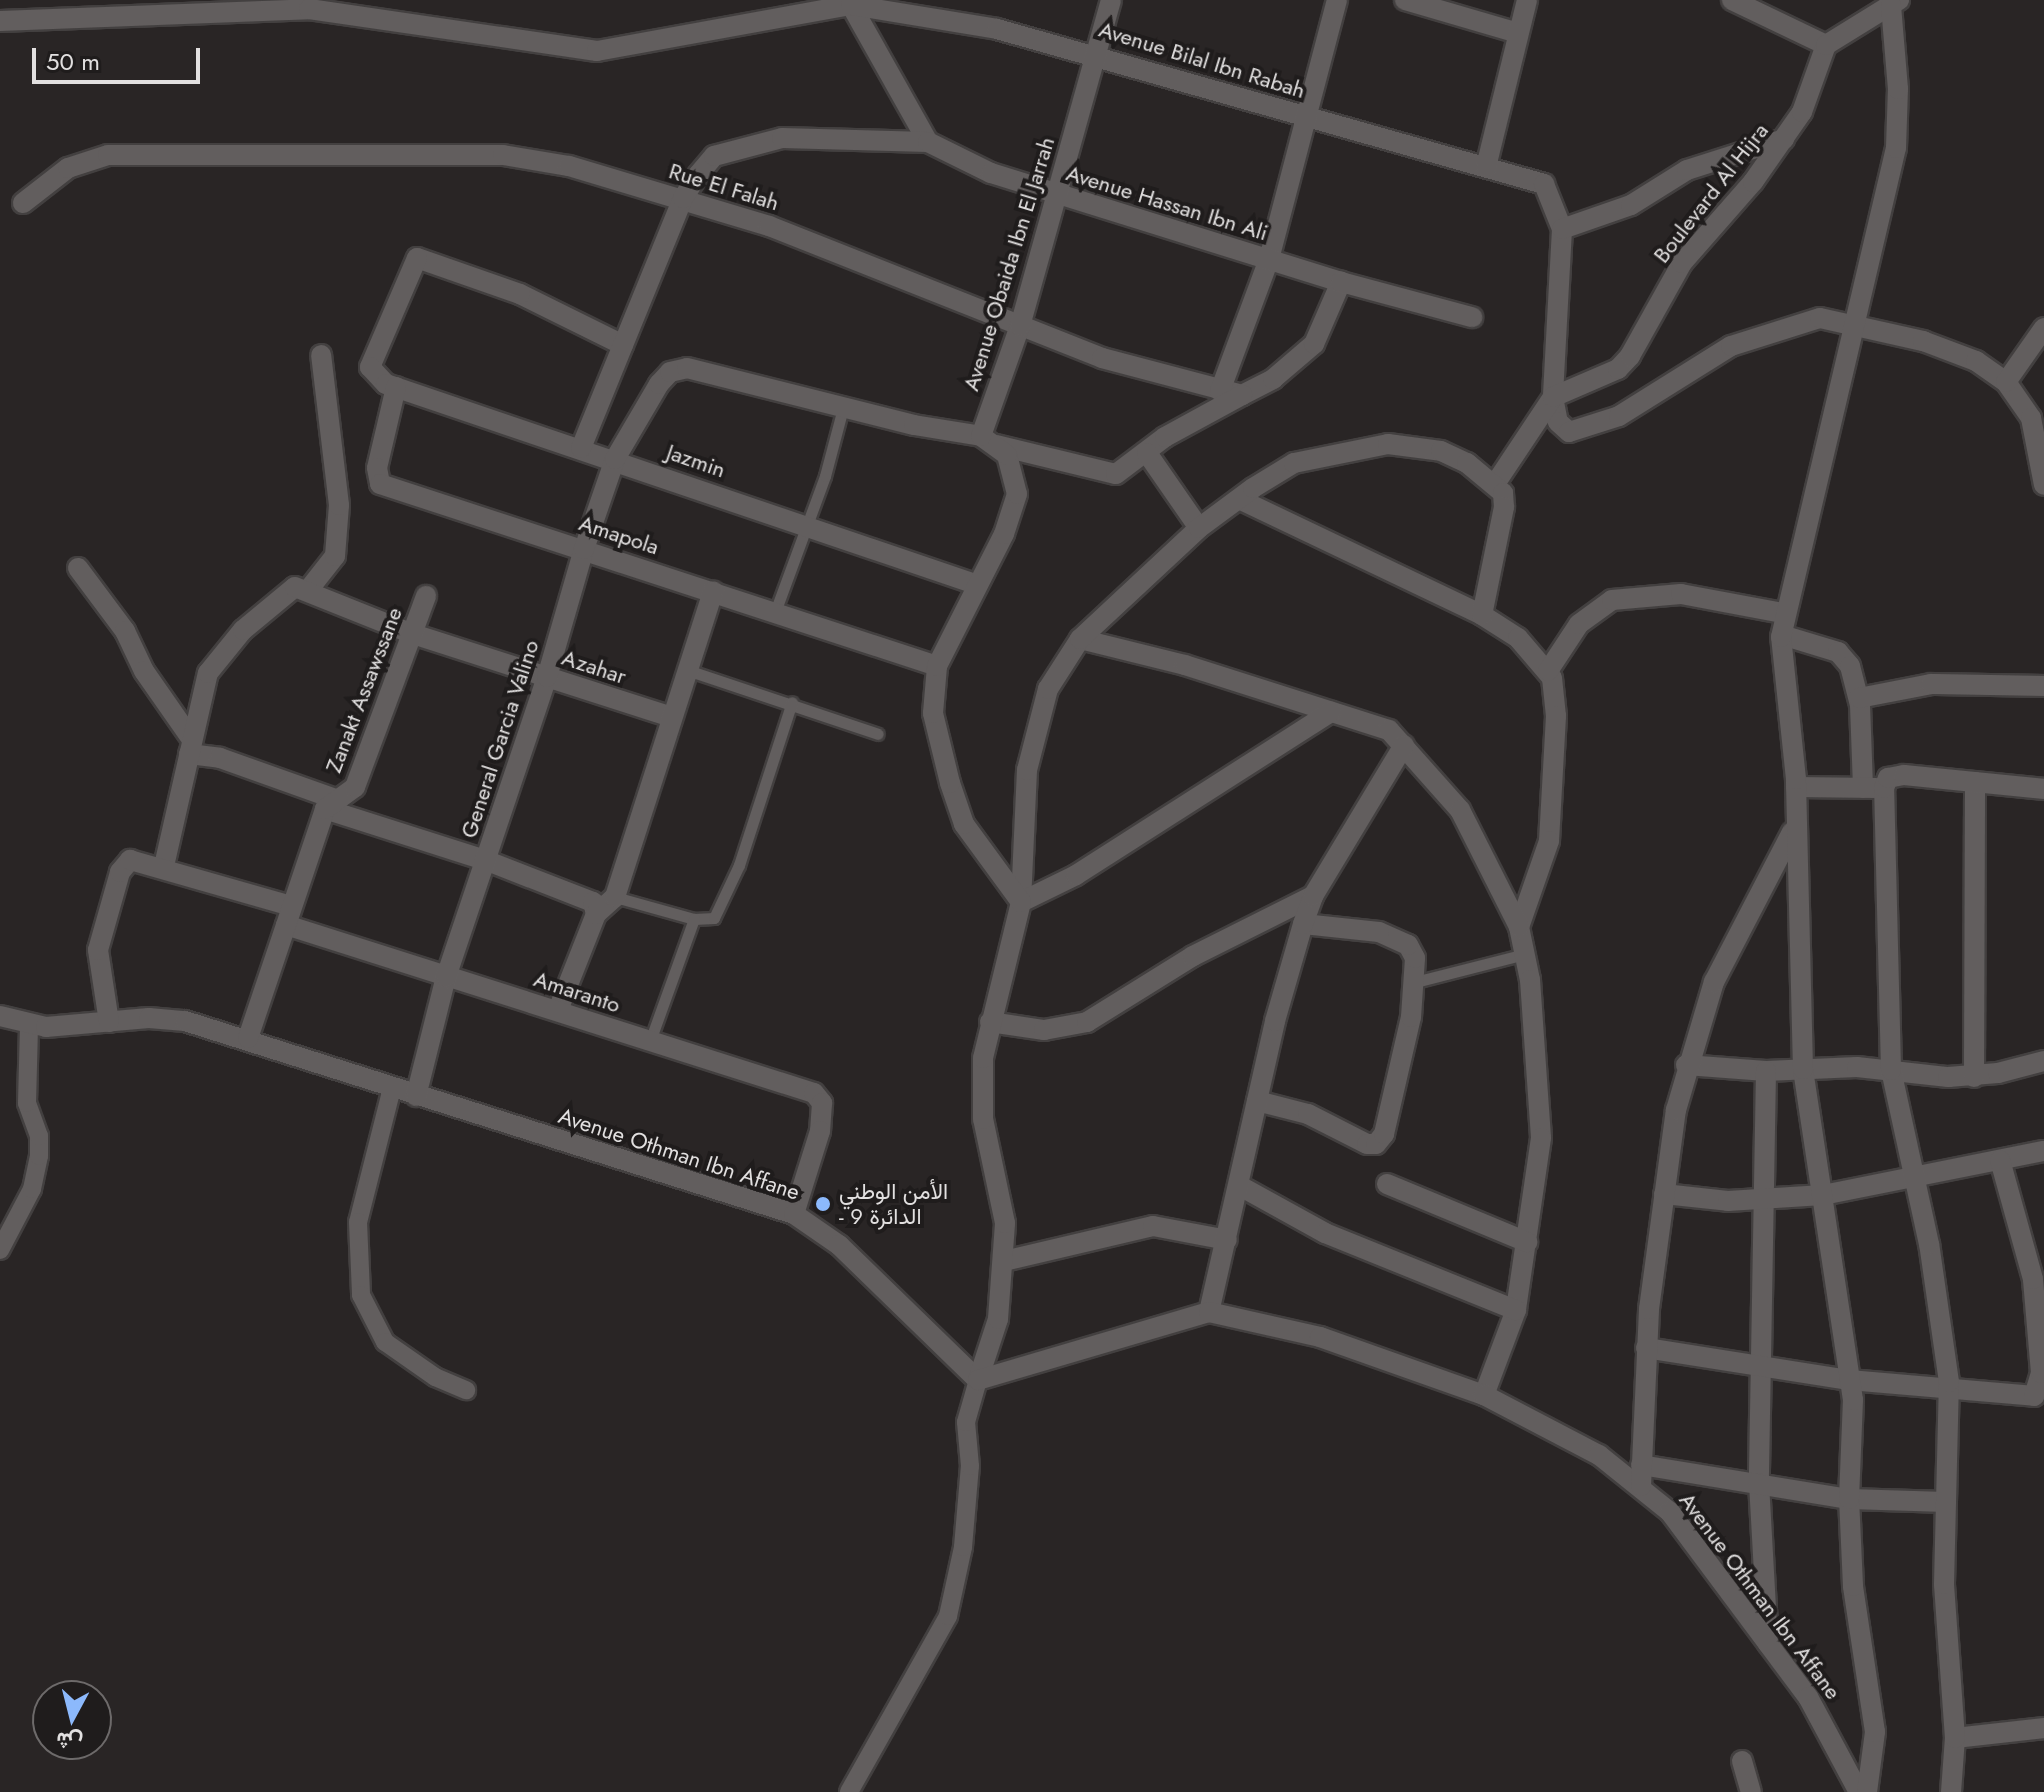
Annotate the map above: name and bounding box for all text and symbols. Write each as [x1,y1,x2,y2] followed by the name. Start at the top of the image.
[1096,16,1308,104] street label: Avenue Bilal Ibn Rabah
[36,32,204,82] scale bar
[46,44,100,79] text: 50 m
[1648,118,1774,268] street label: Boulevard Al Hijra
[958,134,1060,394] street label: Avenue Obaida Ibn El Jarrah
[666,158,782,216] street label: Rue El Falah
[1063,160,1271,246] street label: Avenue Hassan Ibn Ali
[663,439,729,483] street label: Jazmin
[576,510,662,560] street label: Amapola
[320,604,408,776] street label: Zanakt Assawssane
[456,637,544,841] street label: General Garcia Valino
[559,644,629,690] street label: Azahar
[530,966,624,1018] street label: Amaranto
[555,1103,803,1205] street label: Avenue Othman Ibn Affane
[839,1178,948,1230] place label: الأمن الوطني - الدائرة 9
[814,1195,832,1213] marker: الأمن الوطني - الدائرة 9
[1674,1487,1846,1705] street label: Avenue Othman Ibn Affane
[32,1680,112,1760] north arrow
[54,1724,84,1759] text: ش

